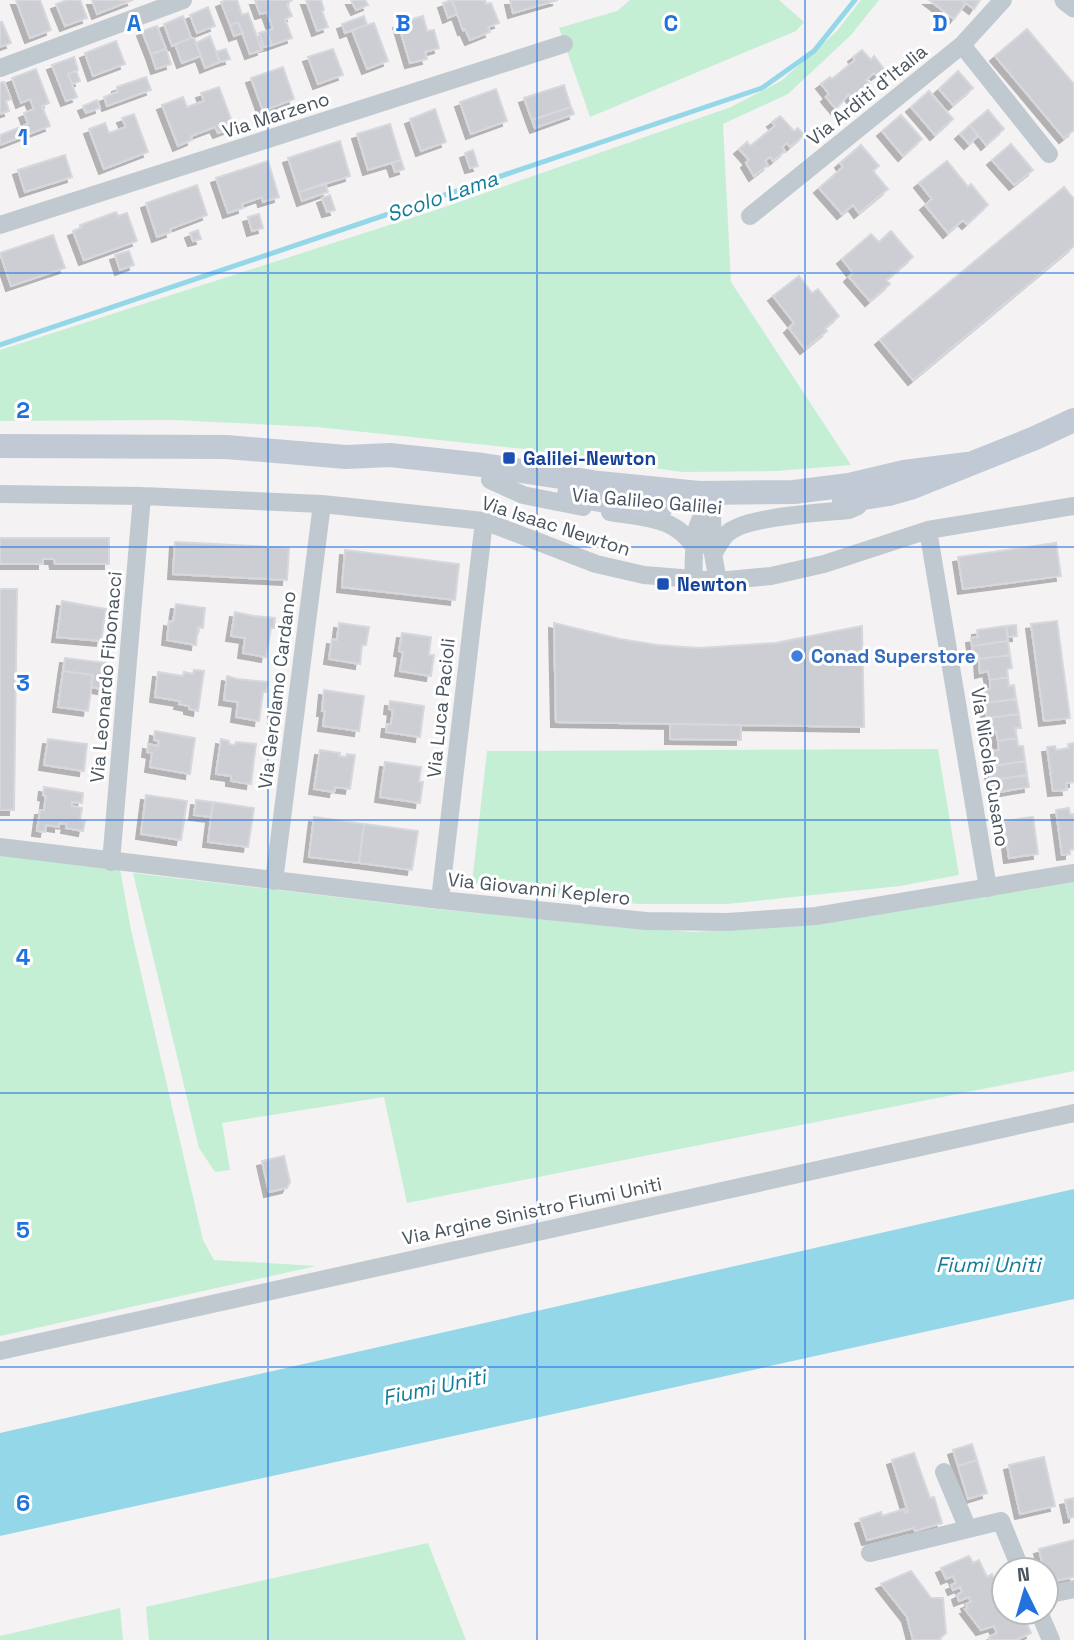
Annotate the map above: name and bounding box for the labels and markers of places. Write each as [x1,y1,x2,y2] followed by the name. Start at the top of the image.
[523,446,656,471] place label: Galilei-Newton
[501,450,517,466] marker: Galilei-Newton
[677,572,747,597] place label: Newton
[655,576,671,592] marker: Newton
[811,644,976,669] place label: Conad Superstore
[789,648,805,664] marker: Conad Superstore

